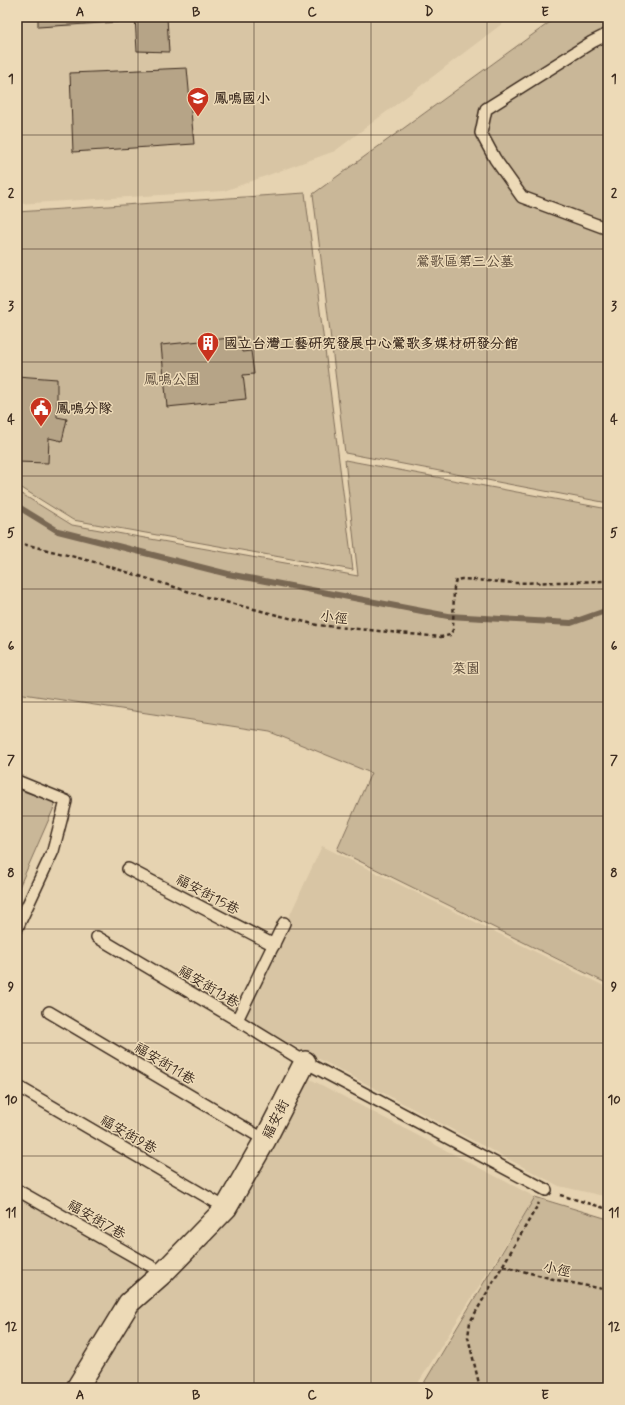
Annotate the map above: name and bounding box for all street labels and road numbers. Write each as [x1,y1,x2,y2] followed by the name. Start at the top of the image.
[319,607,349,629] street label: 小徑
[173,871,243,920] street label: 福安街15巷
[175,962,243,1013] street label: 福安街13巷
[131,1039,199,1090] street label: 福安街11巷
[258,1097,293,1142] street label: 福安街
[97,1111,161,1159] street label: 福安街9巷
[64,1196,130,1244] street label: 福安街7巷
[541,1258,572,1282] street label: 小徑

